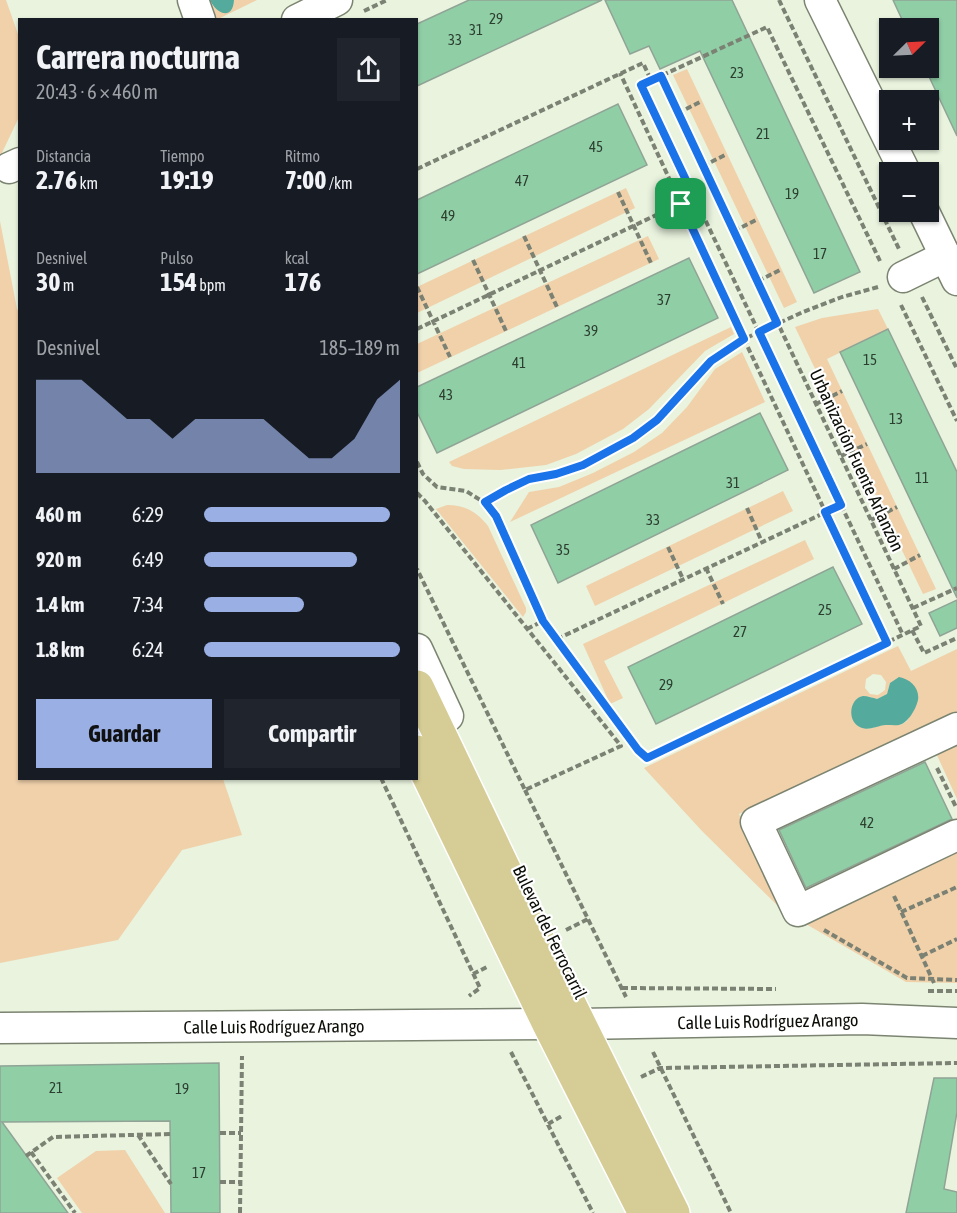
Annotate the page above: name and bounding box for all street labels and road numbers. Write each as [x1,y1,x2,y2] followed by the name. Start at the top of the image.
[805,365,909,555] street label: Urbanización Fuente Arlanzón
[509,862,592,1002] street label: Bulevar del Ferrocarril
[677,1009,859,1033] street label: Calle Luis Rodríguez Arango
[183,1015,365,1037] street label: Calle Luis Rodríguez Arango

